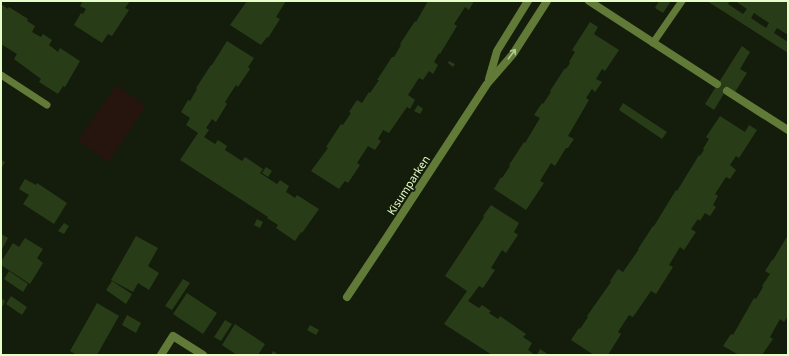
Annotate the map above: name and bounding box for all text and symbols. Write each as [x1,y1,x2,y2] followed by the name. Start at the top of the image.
[508,49,517,60] one-way arrow
[383,152,433,218] street label: Kisumparken

